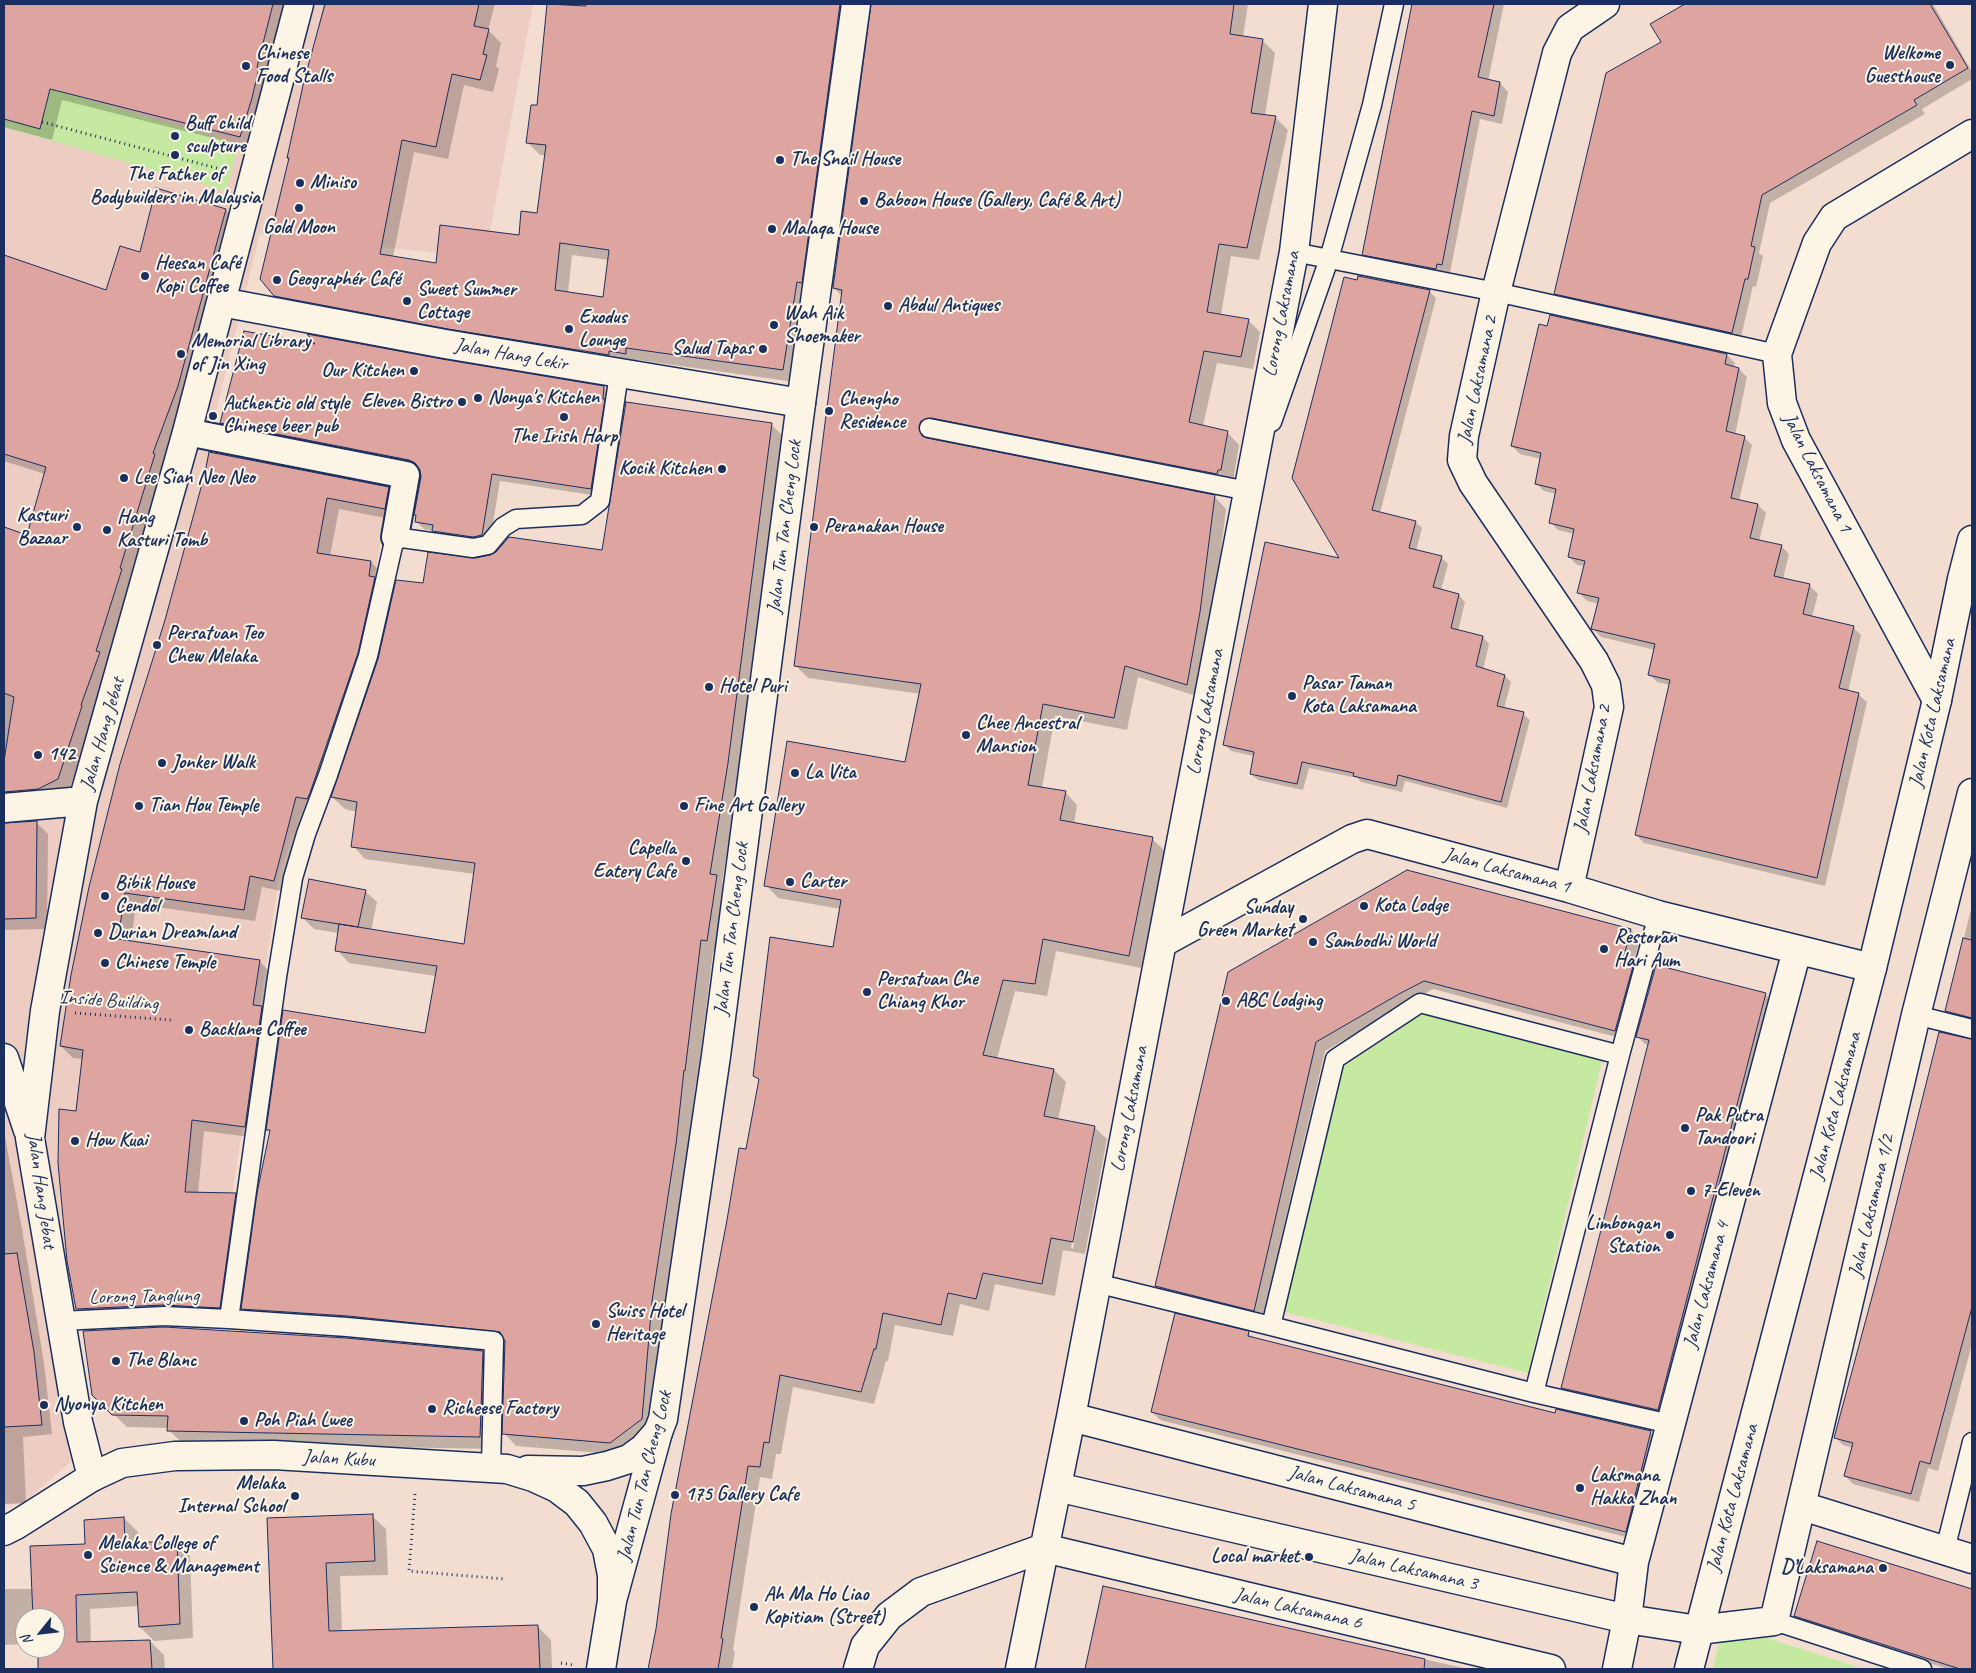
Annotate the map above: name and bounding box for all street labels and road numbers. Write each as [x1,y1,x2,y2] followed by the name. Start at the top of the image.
[1258,249,1306,379] street label: Lorong Laksamana
[1453,314,1503,446] street label: Jalan Laksamana 2
[453,333,569,377] street label: Jalan Hang Lekir
[1777,410,1857,536] street label: Jalan Laksamana 1
[762,439,808,615] street label: Jalan Tun Tan Cheng Lock
[1904,636,1962,790] street label: Jalan Kota Laksamana
[1182,647,1230,777] street label: Lorong Laksamana
[75,675,131,793] street label: Jalan Hang Jebat
[1569,703,1617,835] street label: Jalan Laksamana 2
[709,841,755,1017] street label: Jalan Tun Tan Cheng Lock
[1441,843,1573,899] street label: Jalan Laksamana 1
[59,986,159,1016] street label: Inside Building
[1805,1030,1867,1182] street label: Jalan Kota Laksamana
[1106,1044,1154,1174] street label: Lorong Laksamana
[21,1132,61,1250] street label: Jalan Hang Jebat
[1844,1132,1900,1280] street label: Jalan Laksamana 1/2
[1679,1219,1735,1351] street label: Jalan Laksamana 4
[89,1284,199,1310] street label: Lorong Tanglung
[612,1388,678,1564] street label: Jalan Tun Tan Cheng Lock
[1702,1422,1764,1574] street label: Jalan Kota Laksamana
[302,1445,376,1473] street label: Jalan Kubu
[1286,1461,1418,1517] street label: Jalan Laksamana 5
[1348,1544,1480,1596] street label: Jalan Laksamana 3
[1232,1583,1364,1635] street label: Jalan Laksamana 6

